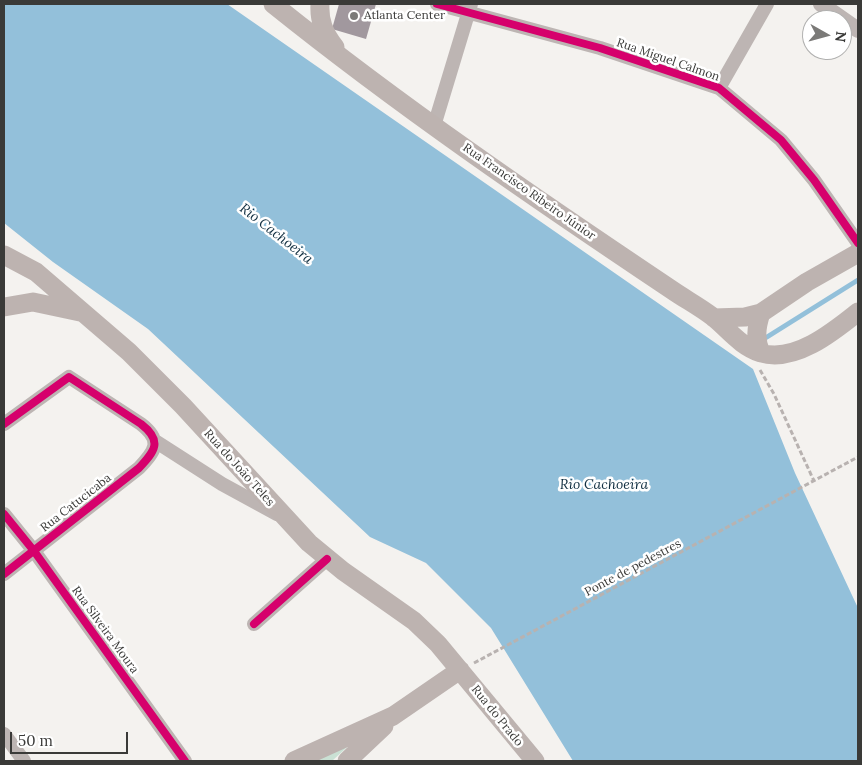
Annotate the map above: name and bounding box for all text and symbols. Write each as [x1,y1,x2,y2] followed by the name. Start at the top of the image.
[364,9,445,23] place label: Atlanta Center
[348,10,360,22] marker: Atlanta Center
[802,10,852,60] north arrow
[831,30,850,43] text: N
[615,36,721,84] street label: Rua Miguel Calmon
[460,141,598,243] street label: Rua Francisco Ribeiro Júnior
[236,200,316,268] water label: Rio Cachoeira
[201,427,277,509] street label: Rua do João Teles
[38,471,114,535] street label: Rua Catucicaba
[560,477,648,493] water label: Rio Cachoeira
[582,536,684,600] street label: Ponte de pedestres
[69,584,141,676] street label: Rua Silveira Moura
[468,683,526,749] street label: Rua do Prado
[12,722,130,754] scale bar
[18,731,53,750] text: 50 m

